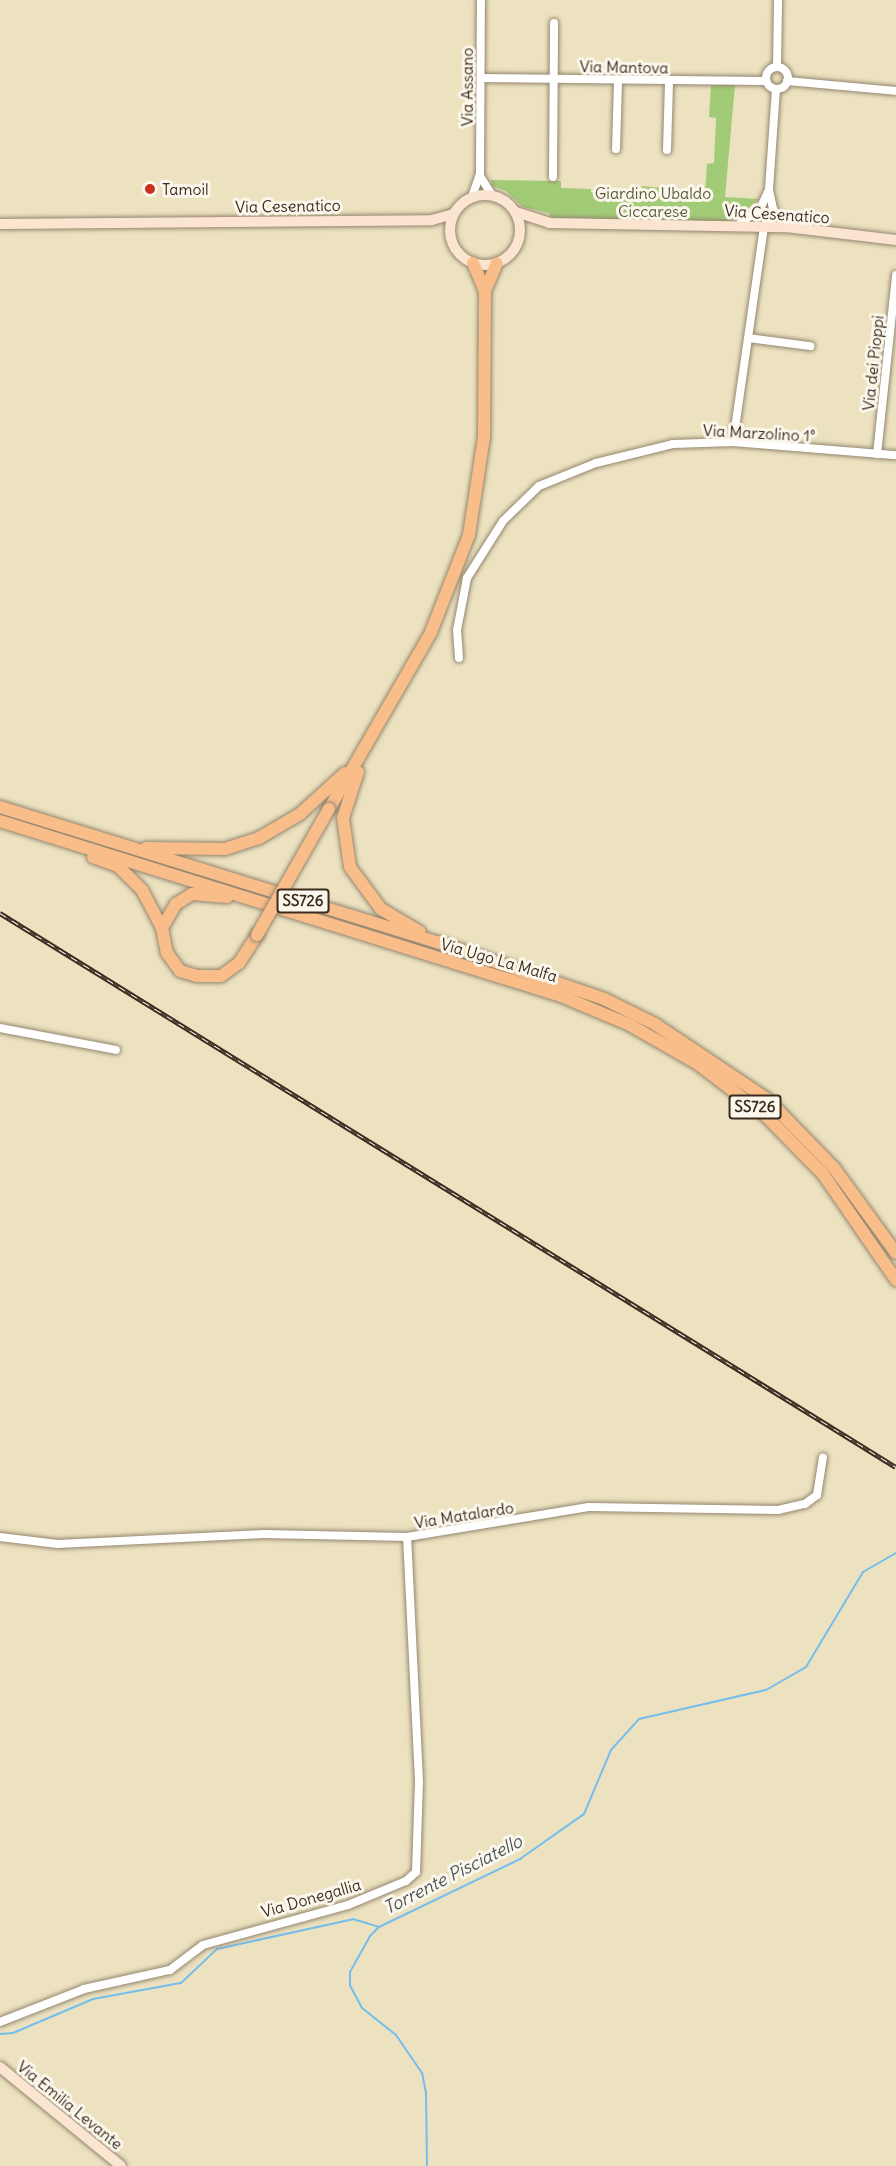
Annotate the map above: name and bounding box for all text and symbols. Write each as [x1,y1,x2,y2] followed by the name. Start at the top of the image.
[457,48,477,126] street label: Via Assano
[579,57,669,77] street label: Via Mantova
[162,179,209,199] place label: Tamoil
[143,182,157,196] marker: Tamoil
[595,183,711,221] park label: Giardino Ubaldo Ciccarese
[235,195,341,217] street label: Via Cesenatico
[724,201,830,227] street label: Via Cesenatico
[858,314,888,412] street label: Via dei Pioppi
[702,420,816,446] street label: Via Marzolino 1°
[276,889,330,913] road number: SS726
[439,934,559,986] street label: Via Ugo La Malfa
[728,1095,782,1119] road number: SS726
[413,1498,515,1532] street label: Via Matalardo
[380,1831,526,1919] water label: Torrente Pisciatello
[259,1875,363,1921] street label: Via Donegallia
[13,2057,127,2153] street label: Via Emilia Levante

